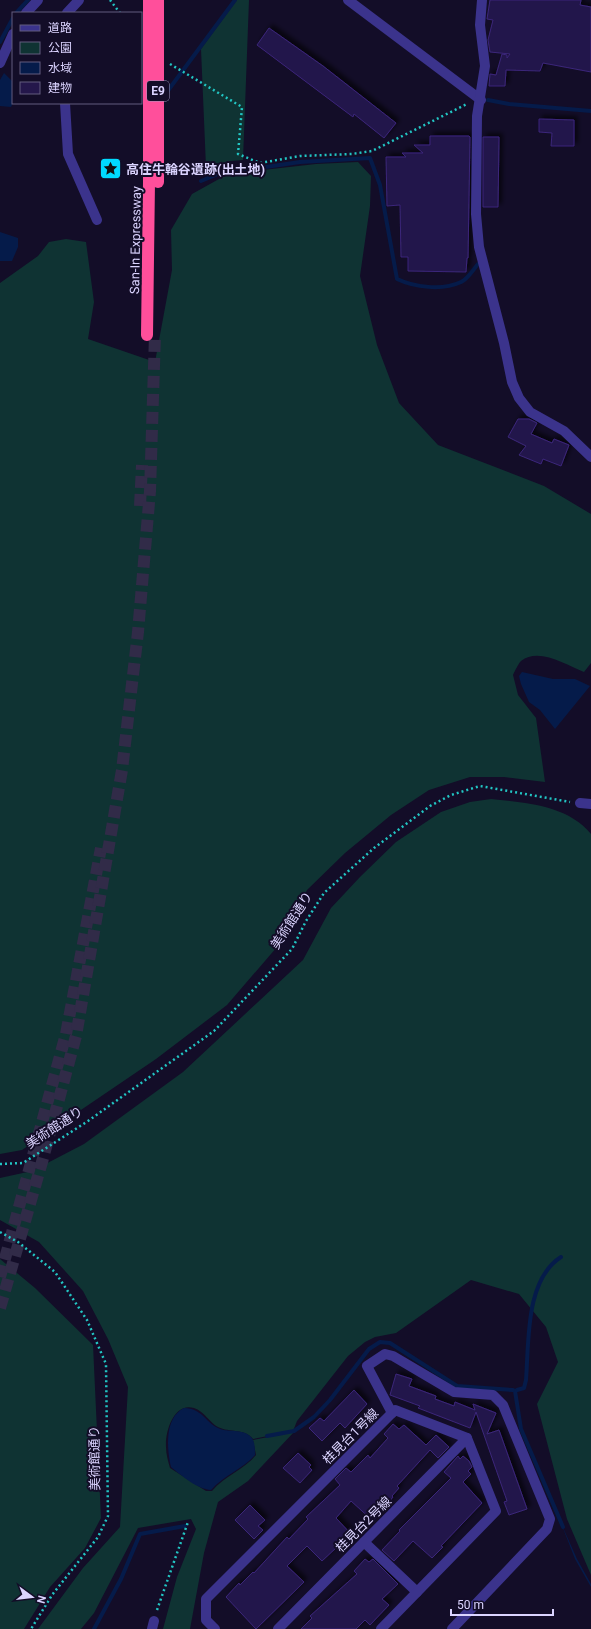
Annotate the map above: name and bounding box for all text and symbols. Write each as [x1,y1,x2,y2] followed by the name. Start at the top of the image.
[12,12,142,104] legend
[48,21,72,35] text: 道路
[48,41,72,55] text: 公園
[48,61,72,75] text: 水域
[48,81,72,95] text: 建物
[147,81,169,101] road number: E9
[97,156,123,182] place icon: 高住牛輪谷遺跡(出土地)
[126,162,265,177] place label: 高住牛輪谷遺跡(出土地)
[127,186,144,294] street label: San-In Expressway
[267,889,315,952] street label: 美術館通り
[23,1103,86,1151] street label: 美術館通り
[319,1405,381,1467] street label: 桂見台1号線
[86,1425,103,1491] street label: 美術館通り
[332,1493,394,1555] street label: 桂見台2号線
[12,1577,52,1617] north arrow
[451,1591,553,1617] scale bar
[34,1594,48,1605] text: N
[457,1598,484,1612] text: 50 m

